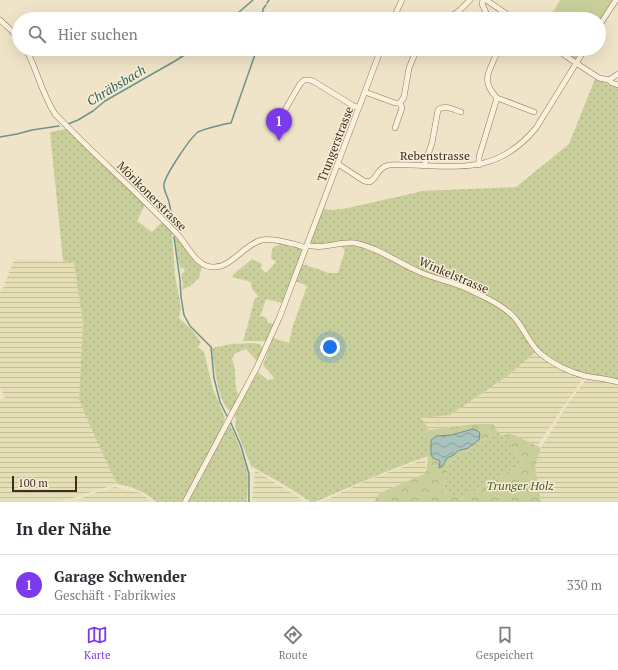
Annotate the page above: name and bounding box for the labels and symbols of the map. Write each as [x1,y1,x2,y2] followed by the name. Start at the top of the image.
[83,60,149,110] water label: Chräbsbach
[314,104,356,184] street label: Trungerstrasse
[266,108,292,141] pin: 1
[400,148,470,163] street label: Rebenstrasse
[114,158,190,234] street label: Mörikonerstrasse
[417,254,491,296] street label: Winkelstrasse
[320,337,340,357] your location
[12,474,77,493] scale bar
[486,478,554,493] park label: Trunger Holz

